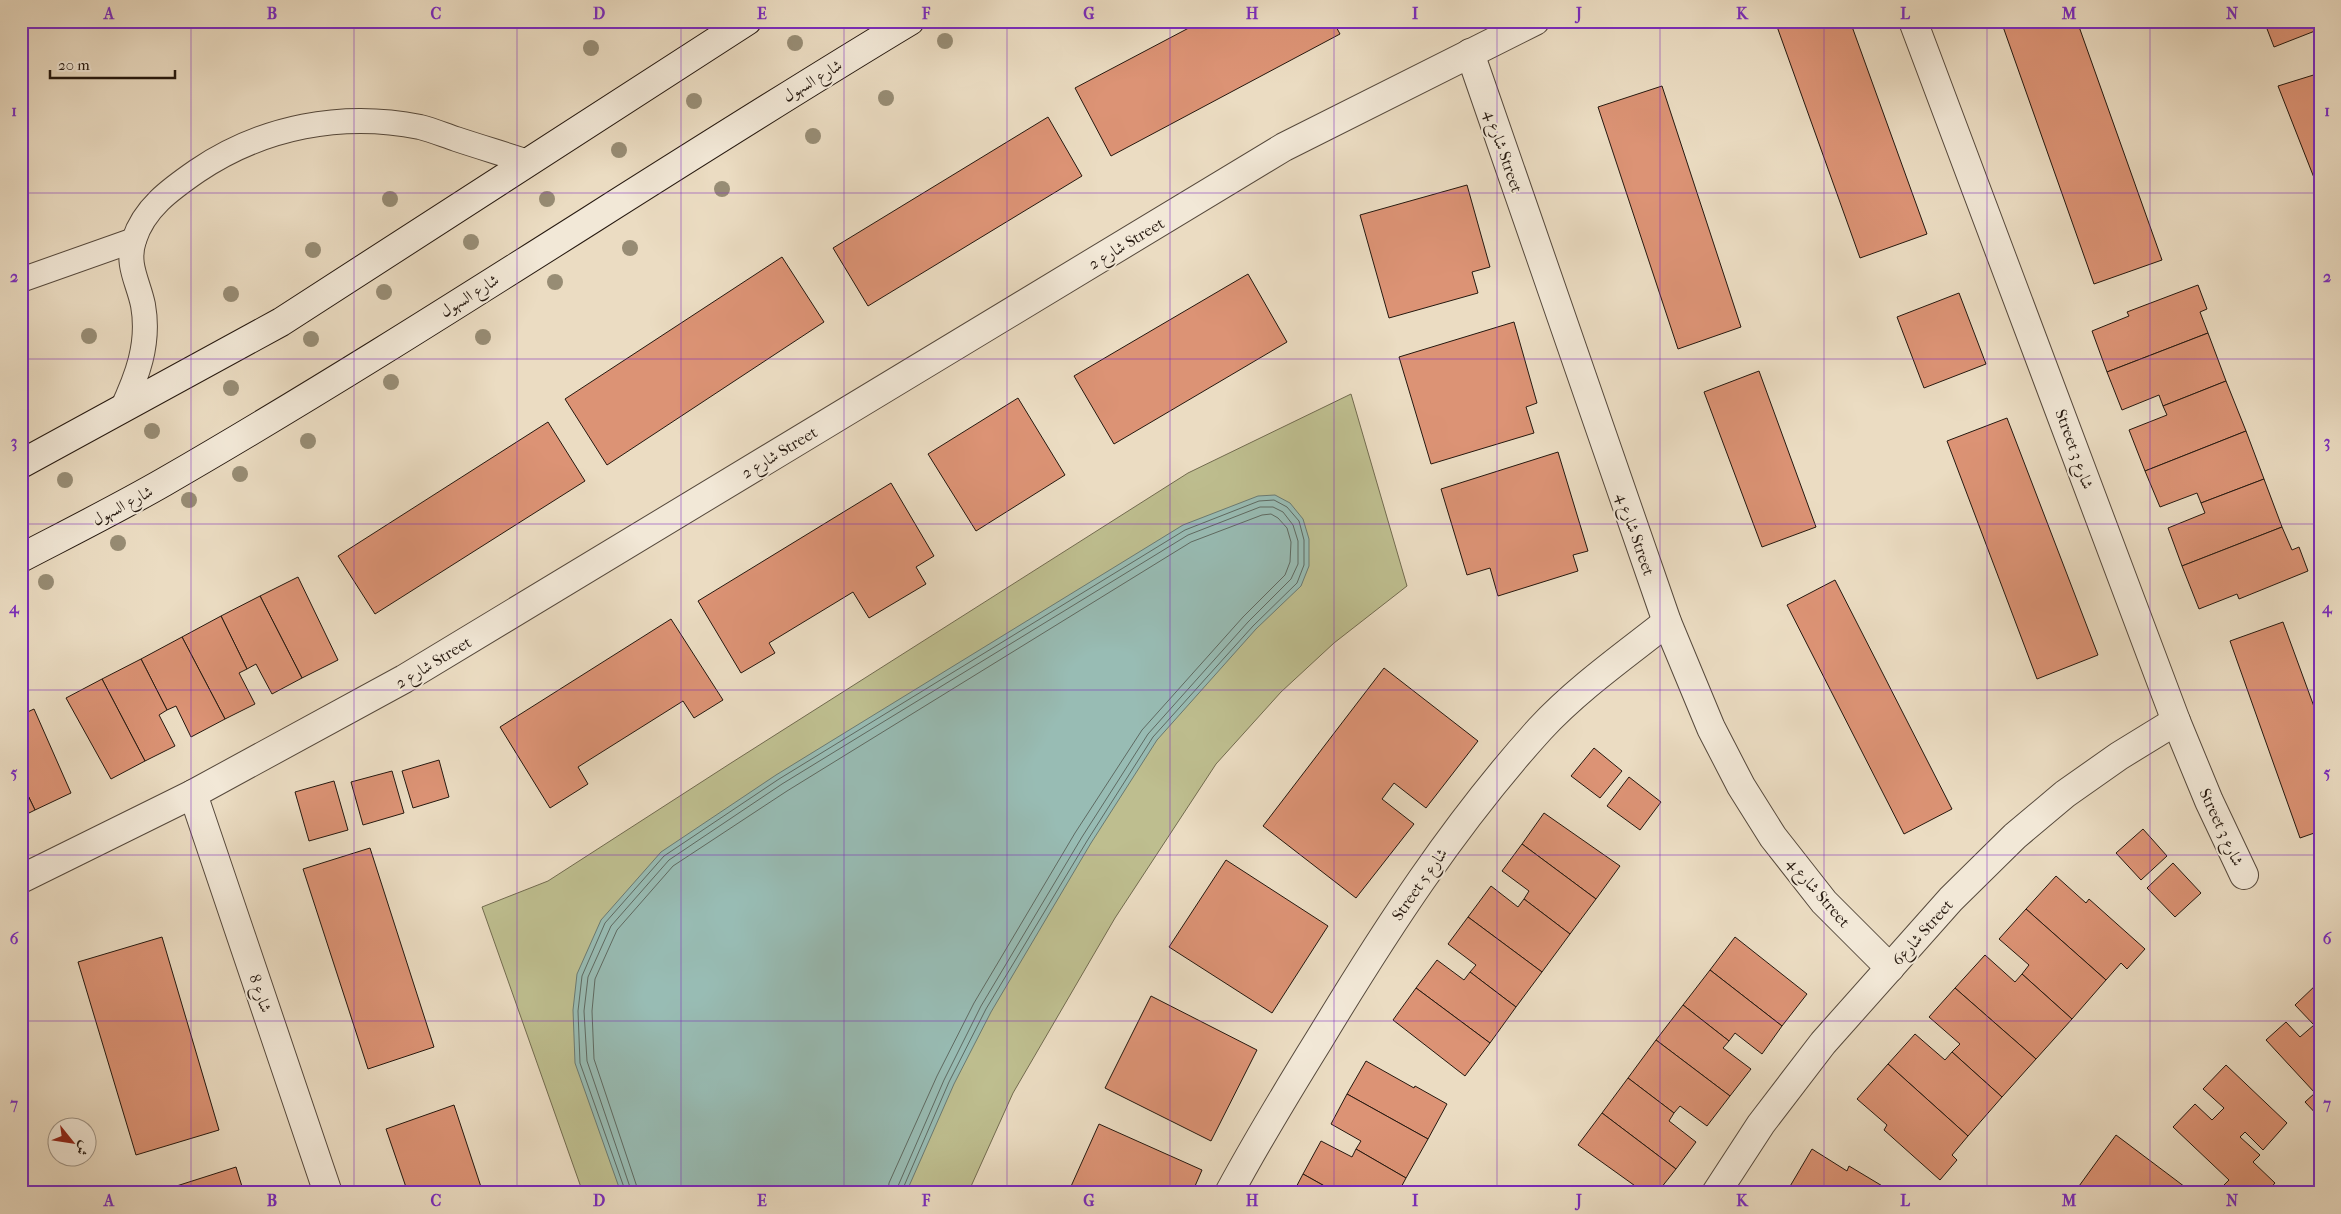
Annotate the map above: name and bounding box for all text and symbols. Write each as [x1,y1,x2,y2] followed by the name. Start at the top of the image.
[103,4,115,23] text: A
[267,4,277,23] text: B
[431,4,442,23] text: C
[593,4,605,23] text: D
[757,4,767,23] text: E
[921,4,931,23] text: F
[1083,4,1095,23] text: G
[1246,4,1259,23] text: H
[1412,4,1419,23] text: I
[1574,4,1582,24] text: J
[1736,4,1749,23] text: K
[1900,4,1910,23] text: L
[2061,4,2077,23] text: M
[2226,4,2239,23] text: N
[50,48,175,80] scale bar
[779,55,848,109] street label: شارع السهول
[58,56,90,74] text: 20 m
[11,101,17,120] text: 1
[2324,101,2330,120] text: 1
[1477,107,1527,197] street label: شارع 4 Street
[1085,213,1170,277] street label: شارع 2 Street
[10,267,18,286] text: 2
[2323,267,2331,286] text: 2
[436,270,504,324] street label: شارع السهول
[2048,407,2098,493] street label: Street شارع 3
[738,422,823,486] street label: شارع 2 Street
[11,432,17,452] text: 3
[2324,432,2330,452] text: 3
[89,482,158,533] street label: شارع السهول
[1609,490,1659,580] street label: شارع 4 Street
[8,598,20,618] text: 4
[2321,598,2333,618] text: 4
[392,632,477,696] street label: شارع 2 Street
[11,763,18,782] text: 5
[2324,763,2331,782] text: 5
[2192,785,2248,871] street label: Street شارع 3
[1388,845,1455,926] street label: Street شارع 5
[1780,854,1854,934] street label: شارع 4 Street
[1888,895,1960,972] street label: شارع6 Street
[10,929,19,948] text: 6
[2323,929,2332,948] text: 6
[241,972,276,1016] street label: شارع 8
[9,1094,18,1113] text: 7
[2322,1094,2331,1113] text: 7
[48,1116,98,1166] north arrow
[72,1138,94,1159] text: ش
[103,1191,115,1210] text: A
[267,1191,277,1210] text: B
[431,1191,442,1210] text: C
[593,1191,605,1210] text: D
[757,1191,767,1210] text: E
[921,1191,931,1210] text: F
[1083,1191,1095,1210] text: G
[1246,1191,1259,1210] text: H
[1412,1191,1419,1210] text: I
[1574,1191,1582,1211] text: J
[1736,1191,1749,1210] text: K
[1900,1191,1910,1210] text: L
[2061,1191,2077,1210] text: M
[2226,1191,2239,1210] text: N

